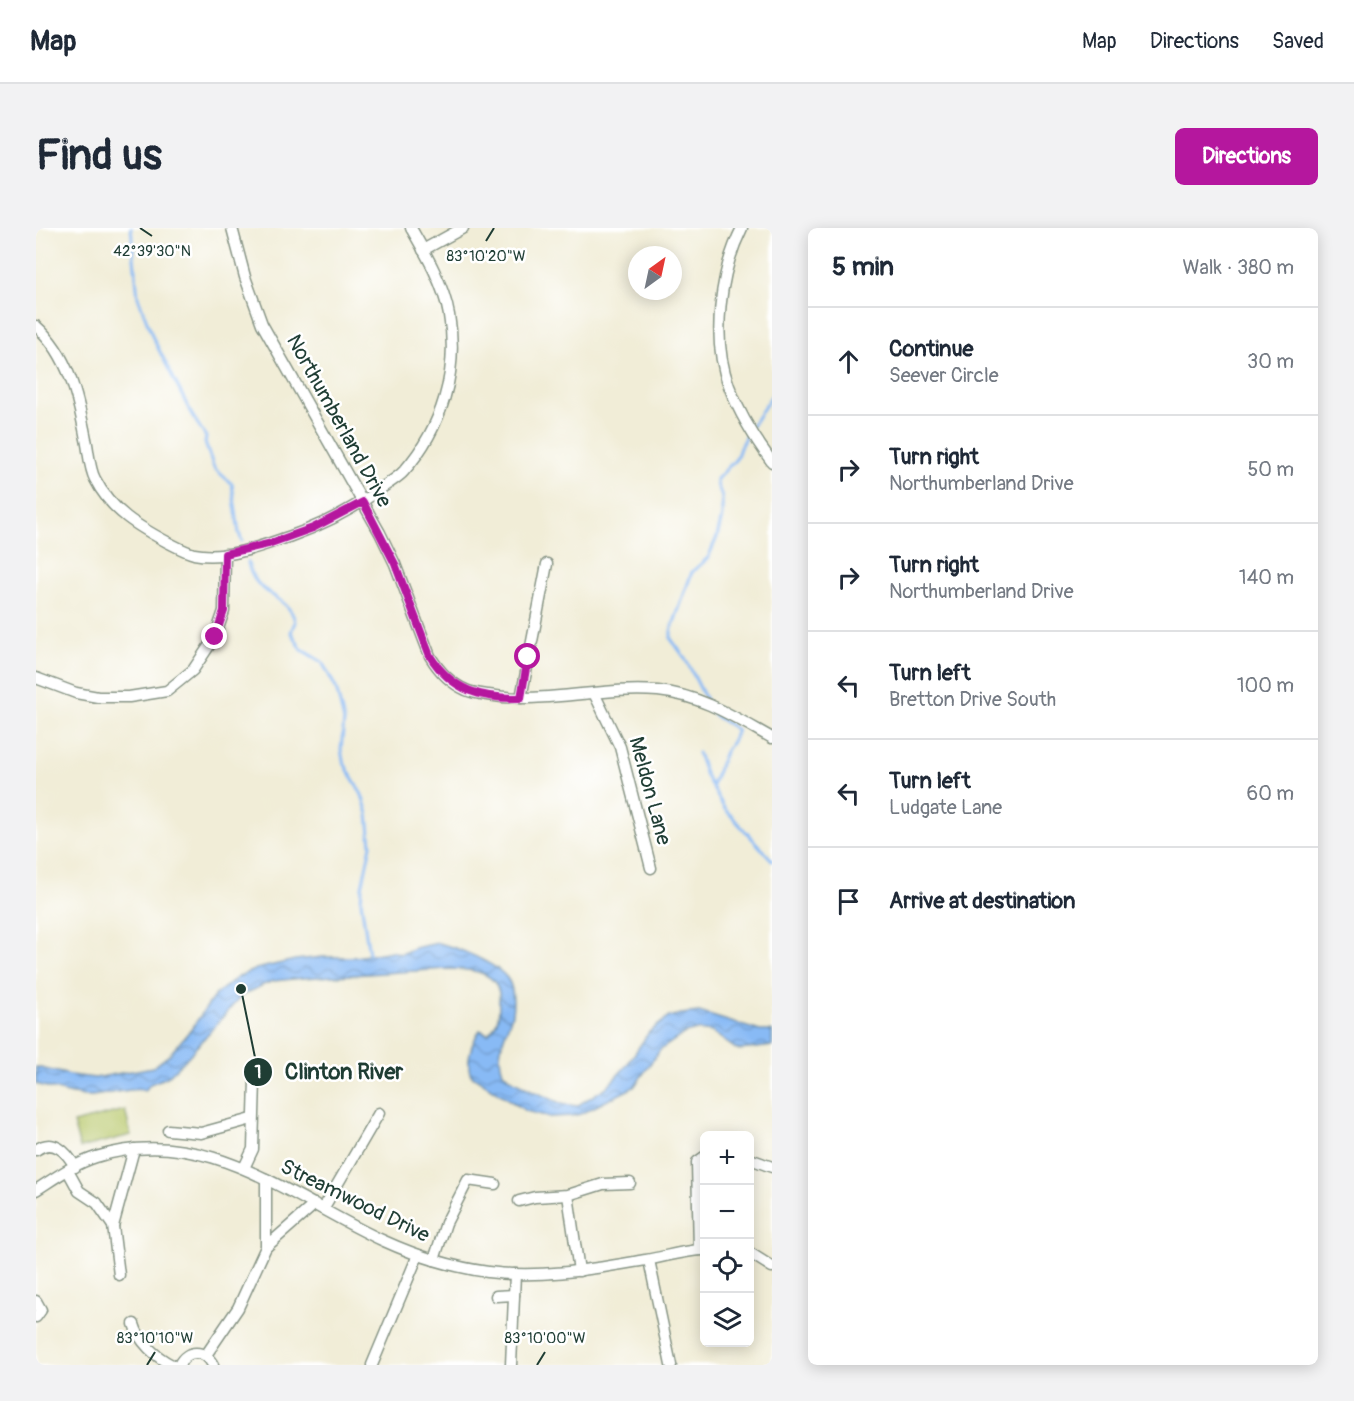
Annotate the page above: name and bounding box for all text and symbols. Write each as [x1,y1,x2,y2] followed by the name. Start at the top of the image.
[30,24,76,59] text: Map
[1082,28,1117,55] text: Map
[1150,28,1239,55] text: Directions
[1272,28,1324,55] text: Saved
[1175,128,1318,185] button: Directions
[36,130,162,182] text: Find us
[113,242,191,261] text: 42°39'30"N
[628,246,682,300] north arrow
[446,247,526,266] text: 83°10'20"W
[832,251,894,283] text: 5 min
[1182,255,1294,280] text: Walk · 380 m
[280,330,398,513] street label: Northumberland Drive
[889,335,973,363] text: Continue
[832,345,865,378] icon: ahead
[1247,349,1294,374] text: 30 m
[889,363,999,388] text: Seever Circle
[889,443,979,471] text: Turn right
[832,453,865,486] icon: right
[1247,457,1294,482] text: 50 m
[889,471,1074,496] text: Northumberland Drive
[889,551,979,579] text: Turn right
[832,561,865,594] icon: right
[1239,565,1294,590] text: 140 m
[889,579,1074,604] text: Northumberland Drive
[201,623,227,649] route end
[514,643,540,669] route start
[889,659,971,687] text: Turn left
[832,669,865,702] icon: left
[1237,673,1294,698] text: 100 m
[889,687,1056,712] text: Bretton Drive South
[623,734,678,849] street label: Meldon Lane
[889,767,971,795] text: Turn left
[832,777,865,810] icon: left
[1247,781,1294,806] text: 60 m
[889,795,1002,820] text: Ludgate Lane
[832,885,865,918] icon: arrive
[889,887,1075,915] text: Arrive at destination
[243,1052,415,1092] callout: Clinton River
[285,1058,404,1086] text: Clinton River
[254,1061,262,1084] text: 1
[700,1131,754,1347] map controls
[700,1131,754,1185] button: +
[276,1153,435,1249] street label: Streamwood Drive
[700,1185,754,1239] button: −
[700,1239,754,1293] button: locate
[700,1293,754,1347] button: layers
[117,1329,193,1348] text: 83°10'10"W
[505,1329,586,1348] text: 83°10'00"W

